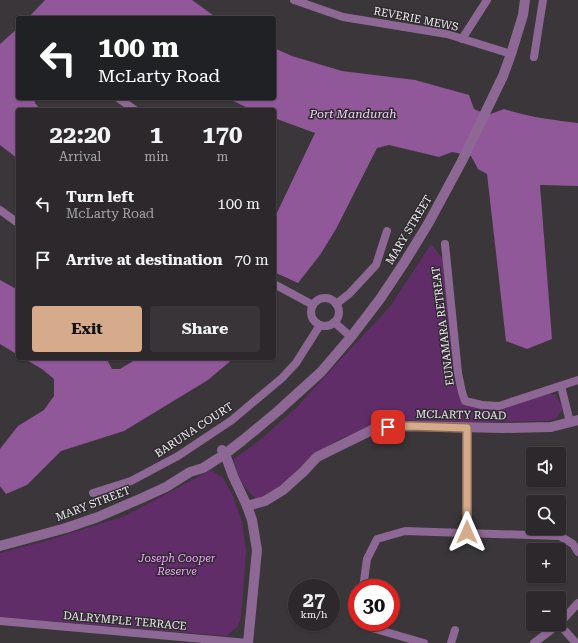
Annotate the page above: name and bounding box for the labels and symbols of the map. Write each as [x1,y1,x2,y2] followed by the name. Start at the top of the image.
[372,4,460,34] street label: REVERIE MEWS
[308,107,397,121] water label: Port Mandurah
[383,193,435,267] street label: MARY STREET
[429,266,457,386] street label: EUNAMARA RETREAT
[152,400,236,460] street label: BARUNA COURT
[416,408,506,422] street label: MCLARTY ROAD
[371,410,405,444] pin
[54,484,132,524] street label: MARY STREET
[446,511,488,553] position arrow
[138,552,216,578] park label: Joseph Cooper Reserve
[348,579,400,631] speed limit sign: 30
[63,609,187,633] street label: DALRYMPLE TERRACE

